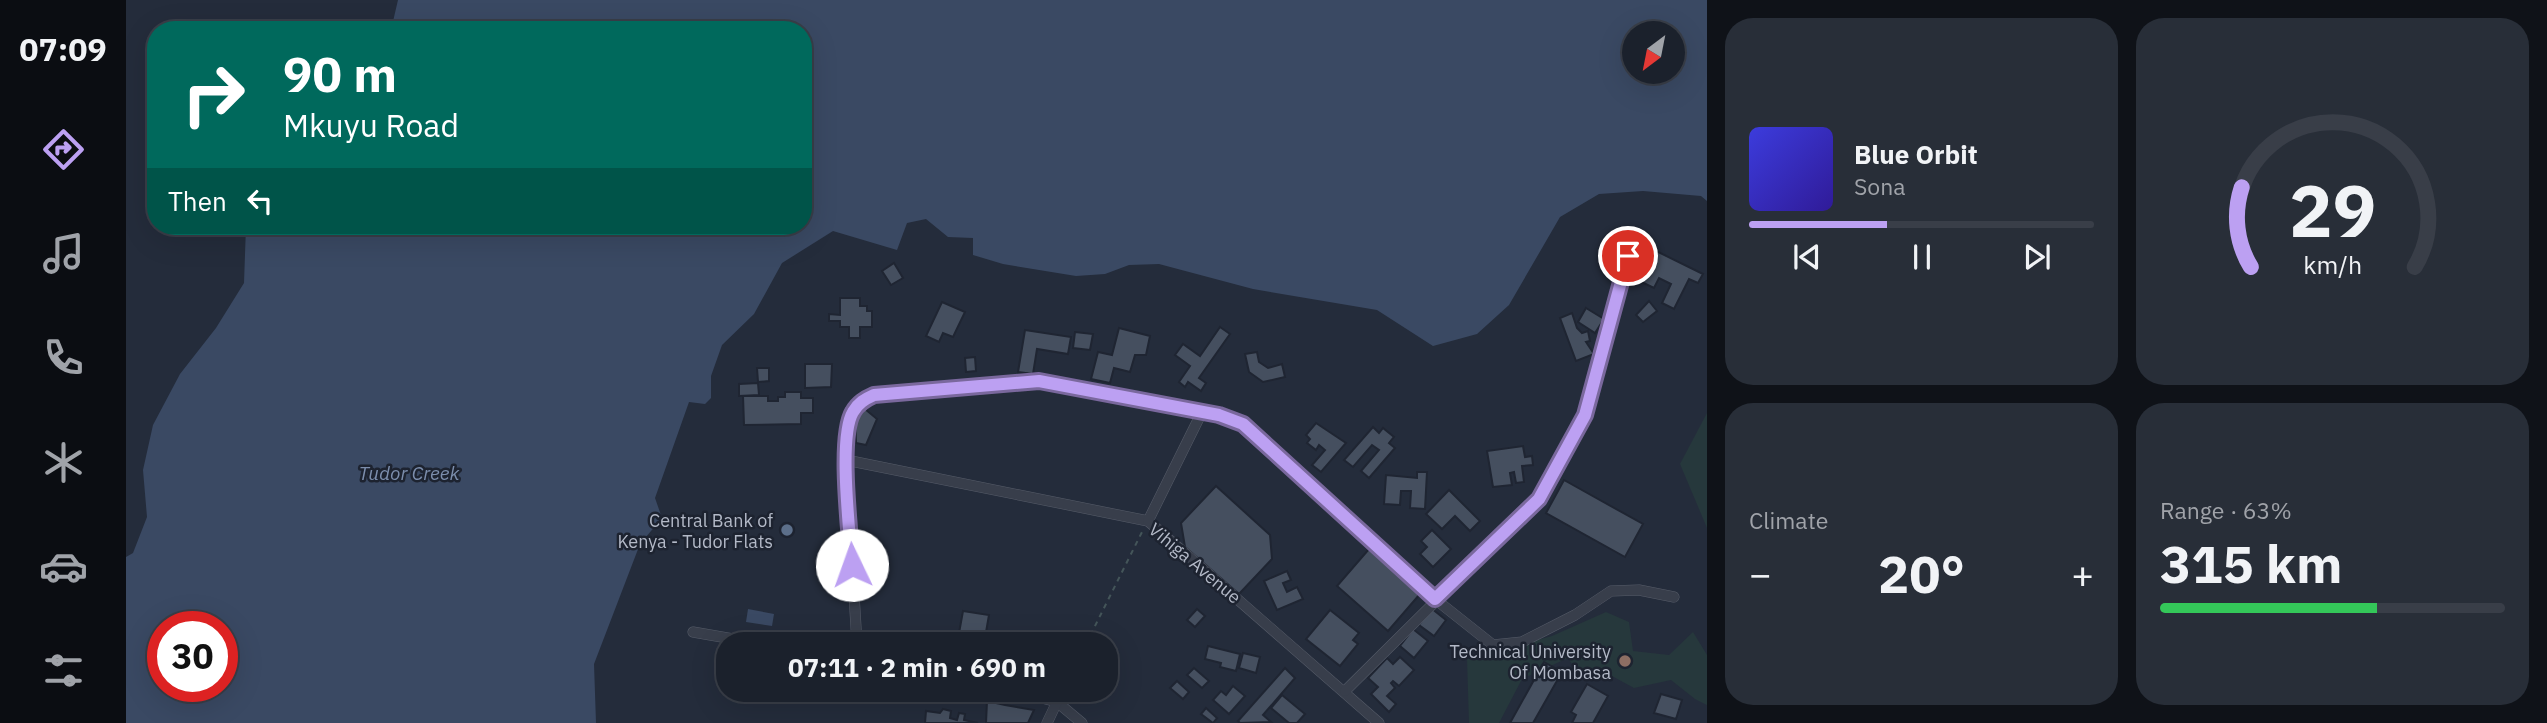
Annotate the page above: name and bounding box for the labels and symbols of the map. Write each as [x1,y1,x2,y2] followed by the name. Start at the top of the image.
[1622,21,1685,84] north arrow
[1598,226,1658,286] pin
[359,461,461,485] water label: Tudor Creek
[617,509,773,553] place label: Central Bank of Kenya - Tudor Flats
[1144,518,1246,608] street label: Vihiga Avenue
[779,522,795,538] marker: Central Bank of Kenya - Tudor Flats
[815,528,889,602] position arrow
[147,611,238,702] speed limit sign: 30
[1449,640,1611,684] place label: Technical University Of Mombasa
[1617,653,1633,669] marker: Technical University Of Mombasa

